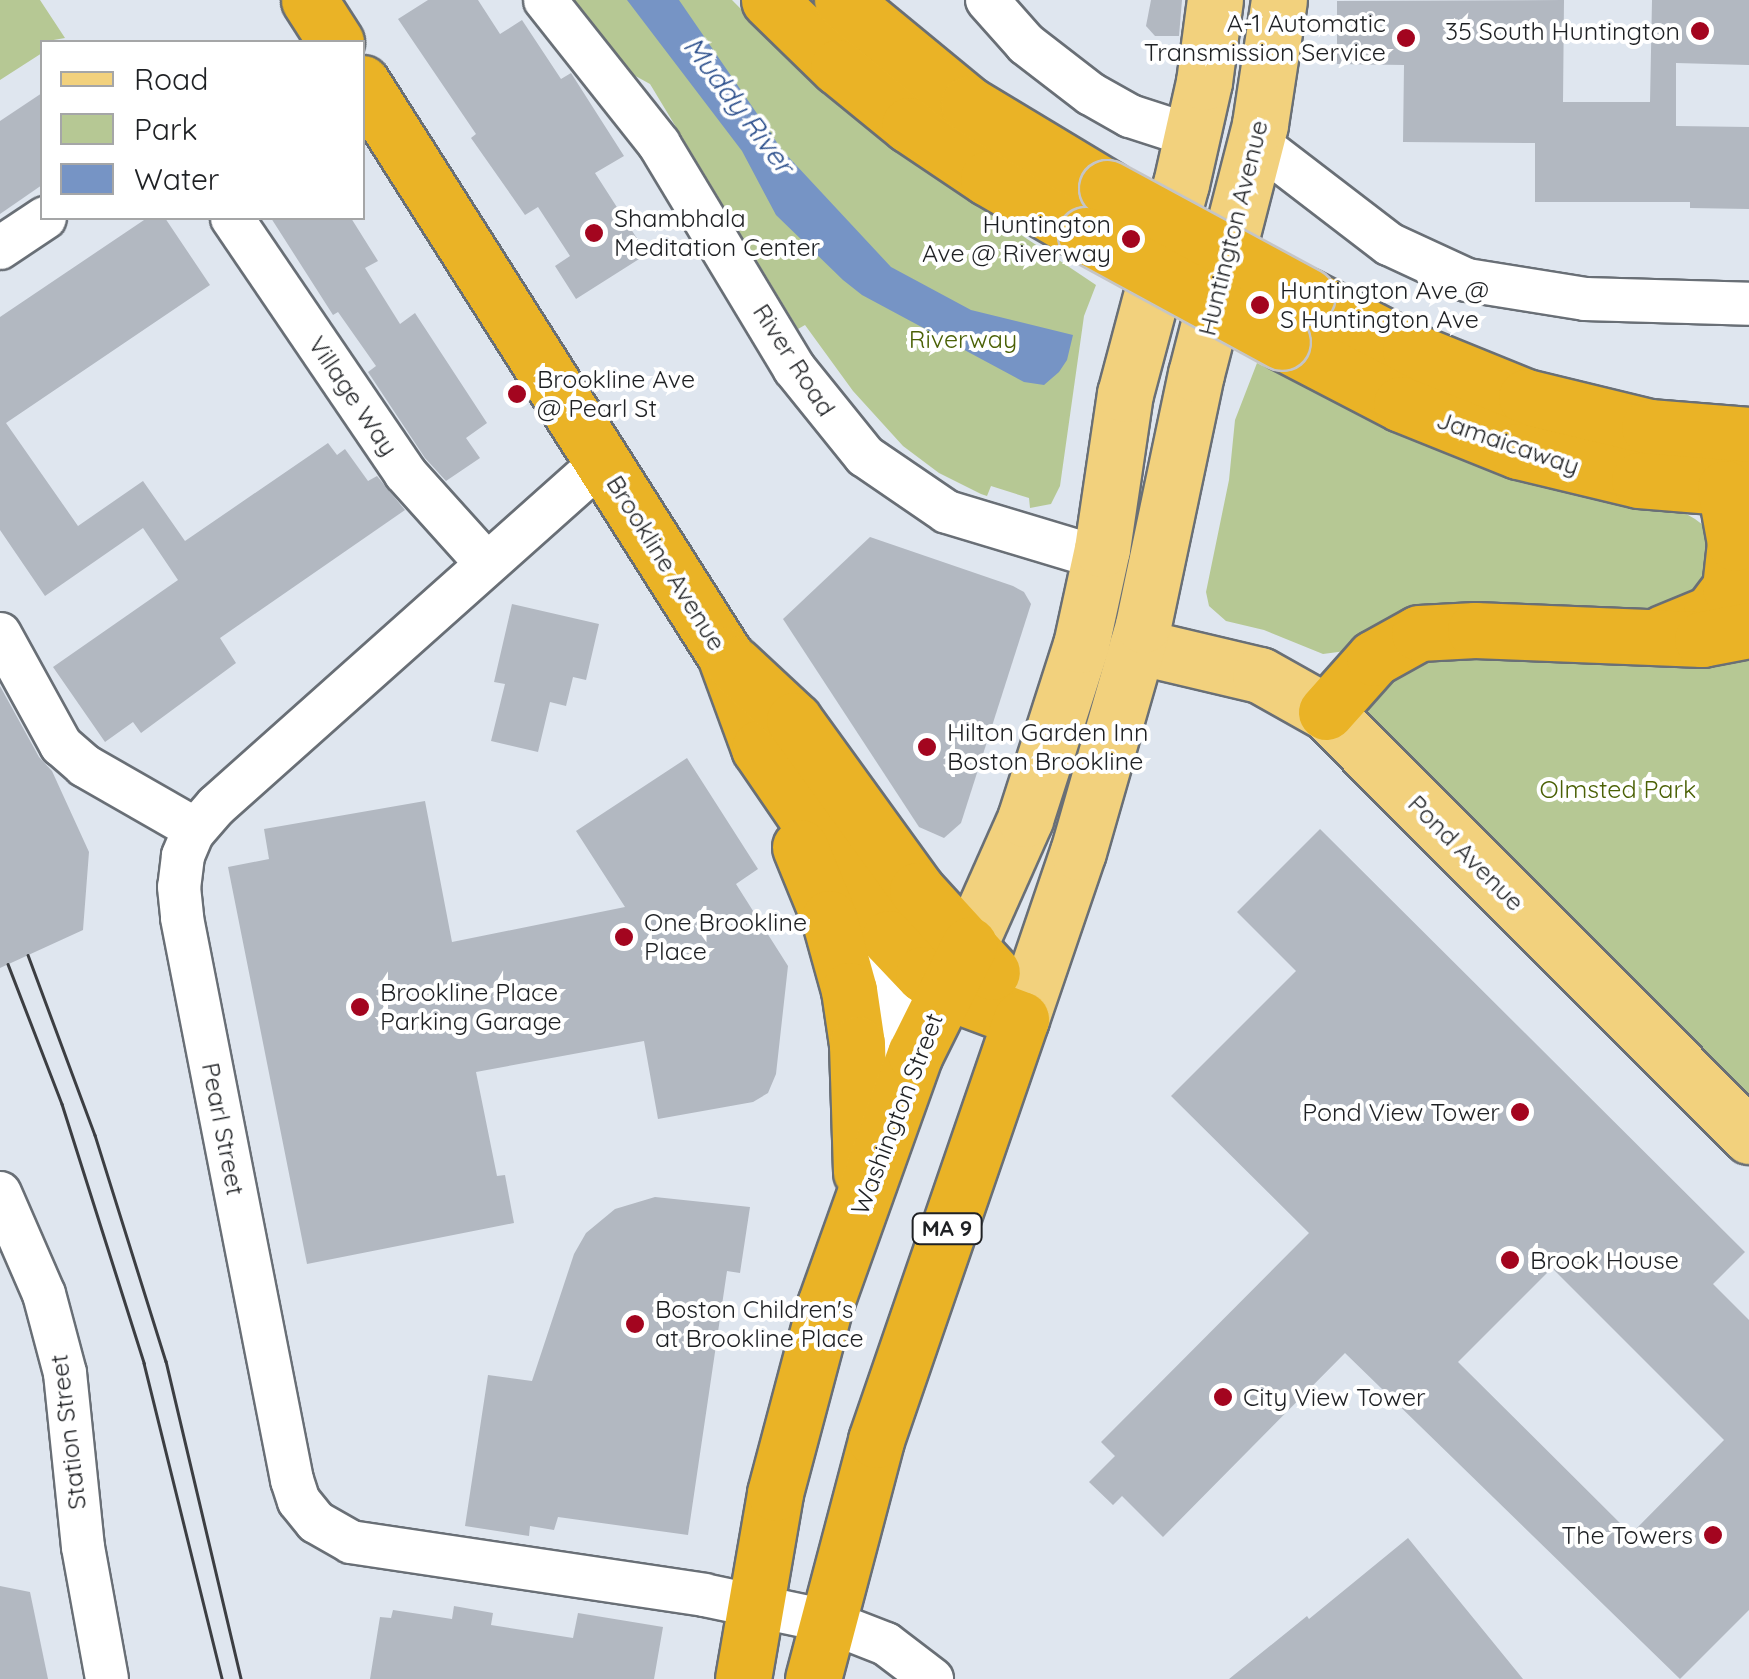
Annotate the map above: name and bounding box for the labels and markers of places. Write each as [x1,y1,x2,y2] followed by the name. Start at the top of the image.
[1144,9,1386,68] place label: A-1 Automatic Transmission Service
[1445,16,1680,46] place label: 35 South Huntington
[1689,20,1711,42] marker: 35 South Huntington
[1395,27,1417,49] marker: A-1 Automatic Transmission Service
[614,204,820,263] place label: Shambhala Meditation Center
[922,210,1111,269] place label: Huntington Ave @ Riverway
[583,222,605,244] marker: Shambhala Meditation Center
[1120,228,1142,250] marker: Huntington Ave @ Riverway
[1280,276,1489,335] place label: Huntington Ave @ S Huntington Ave
[1249,294,1271,316] marker: Huntington Ave @ S Huntington Ave
[537,365,695,424] place label: Brookline Ave @ Pearl St
[506,383,528,405] marker: Brookline Ave @ Pearl St
[947,718,1148,777] place label: Hilton Garden Inn Boston Brookline
[916,736,938,758] marker: Hilton Garden Inn Boston Brookline
[644,908,807,967] place label: One Brookline Place
[613,926,635,948] marker: One Brookline Place
[380,978,562,1037] place label: Brookline Place Parking Garage
[349,996,371,1018] marker: Brookline Place Parking Garage
[1302,1097,1500,1127] place label: Pond View Tower
[1509,1101,1531,1123] marker: Pond View Tower
[1530,1245,1679,1275] place label: Brook House
[1499,1249,1521,1271] marker: Brook House
[655,1295,864,1354] place label: Boston Children's at Brookline Place
[624,1313,646,1335] marker: Boston Children's at Brookline Place
[1243,1382,1426,1412] place label: City View Tower
[1212,1386,1234,1408] marker: City View Tower
[1561,1520,1693,1550] place label: The Towers
[1702,1524,1724,1546] marker: The Towers

